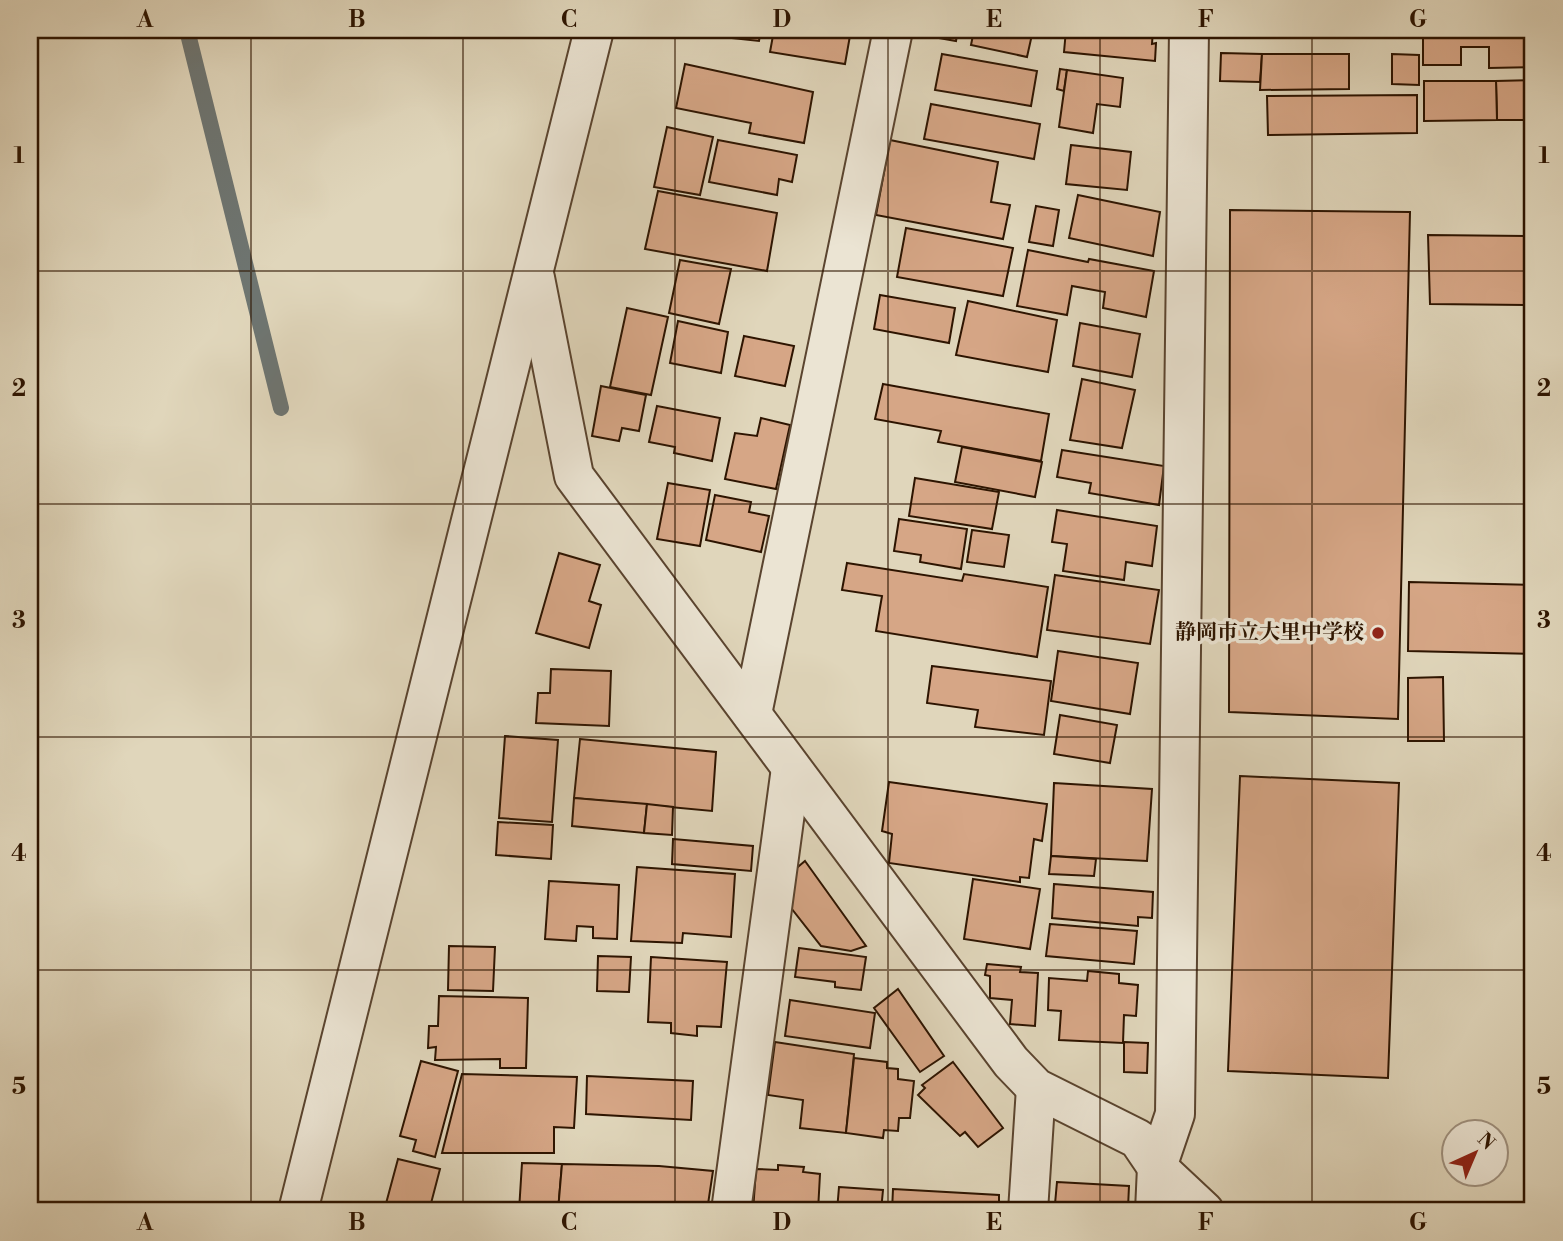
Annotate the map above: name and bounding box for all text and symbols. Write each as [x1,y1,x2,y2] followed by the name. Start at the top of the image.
[136,6,154,34] text: A
[348,6,366,34] text: B
[561,6,577,34] text: C
[773,6,791,34] text: D
[986,6,1002,34] text: E
[1198,6,1214,34] text: F
[1409,6,1427,34] text: G
[13,142,25,170] text: 1
[1538,142,1550,170] text: 1
[12,375,26,403] text: 2
[1537,375,1551,403] text: 2
[12,607,26,635] text: 3
[1537,607,1551,635] text: 3
[1175,620,1364,646] place label: 静岡市立大里中学校
[1370,625,1386,641] marker: 静岡市立大里中学校
[11,840,27,868] text: 4
[1536,840,1552,868] text: 4
[12,1073,26,1101] text: 5
[1537,1073,1551,1101] text: 5
[1440,1118,1510,1188] north arrow
[1472,1128,1500,1155] text: N
[136,1209,154,1237] text: A
[348,1209,366,1237] text: B
[561,1209,577,1237] text: C
[773,1209,791,1237] text: D
[986,1209,1002,1237] text: E
[1198,1209,1214,1237] text: F
[1409,1209,1427,1237] text: G

